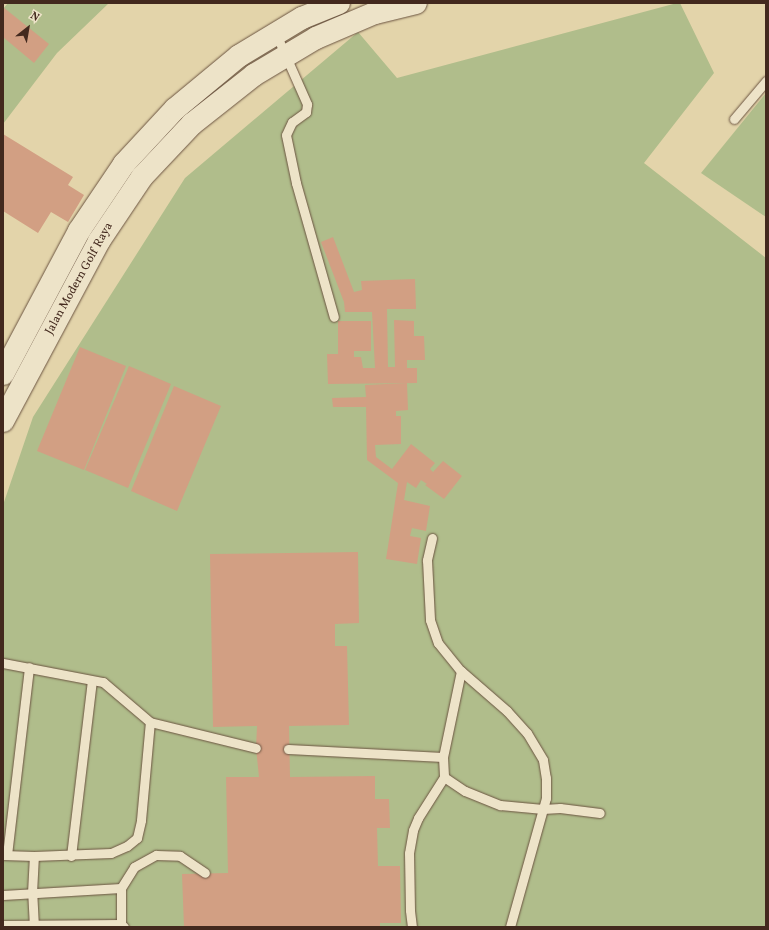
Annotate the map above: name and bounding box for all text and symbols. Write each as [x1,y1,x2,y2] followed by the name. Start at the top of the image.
[8,8,48,48] north arrow
[27,9,42,26] text: N
[43,221,117,337] street label: Jalan Modern Golf Raya

